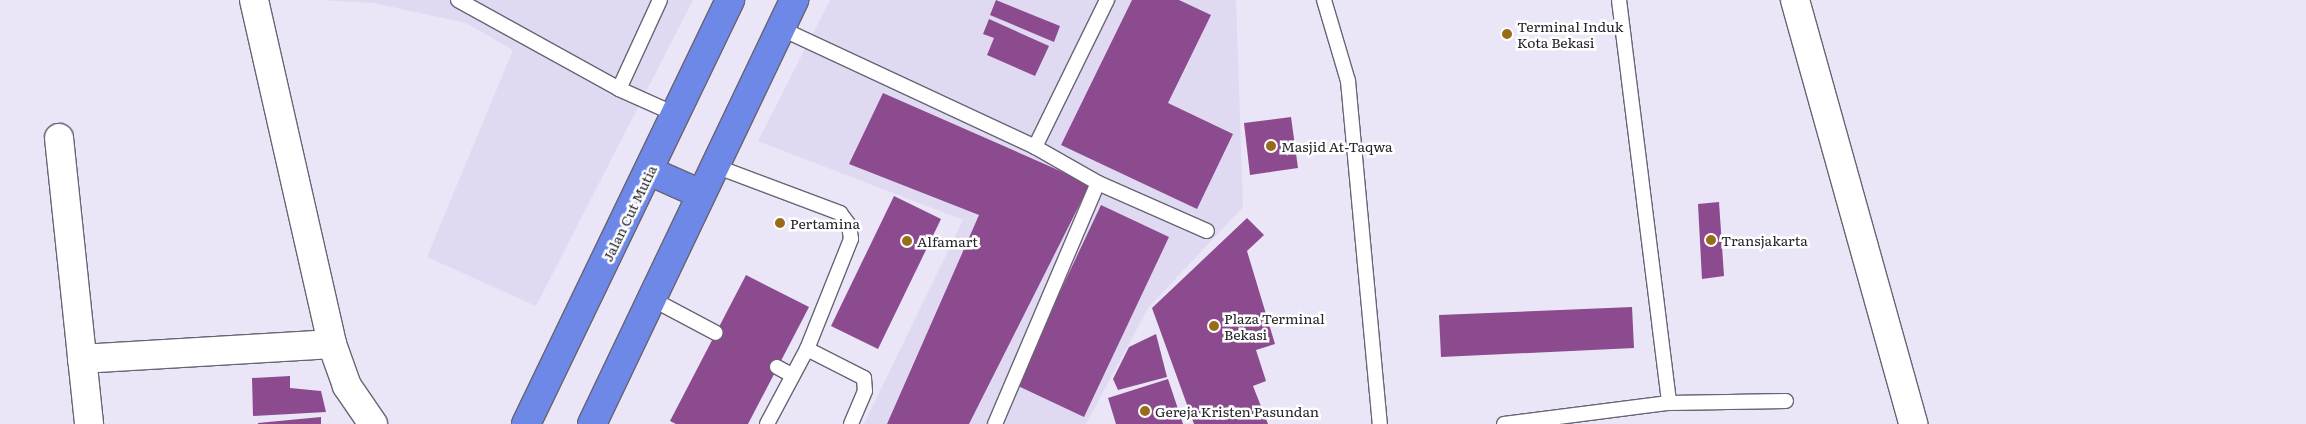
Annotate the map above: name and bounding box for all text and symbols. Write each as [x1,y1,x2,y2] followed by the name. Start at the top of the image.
[1517,18,1623,50] place label: Terminal Induk Kota Bekasi
[1501,28,1513,40] marker: Terminal Induk Kota Bekasi
[1281,138,1393,154] place label: Masjid At-Taqwa
[1265,140,1277,152] marker: Masjid At-Taqwa
[598,162,660,264] street label: Jalan Cut Mutia
[790,215,860,231] place label: Pertamina
[774,217,786,229] marker: Pertamina
[1721,232,1808,248] place label: Transjakarta
[917,233,978,249] place label: Alfamart
[1705,234,1717,246] marker: Transjakarta
[901,235,913,247] marker: Alfamart
[1224,310,1325,342] place label: Plaza Terminal Bekasi
[1208,320,1220,332] marker: Plaza Terminal Bekasi
[1155,403,1319,419] place label: Gereja Kristen Pasundan
[1139,405,1151,417] marker: Gereja Kristen Pasundan

